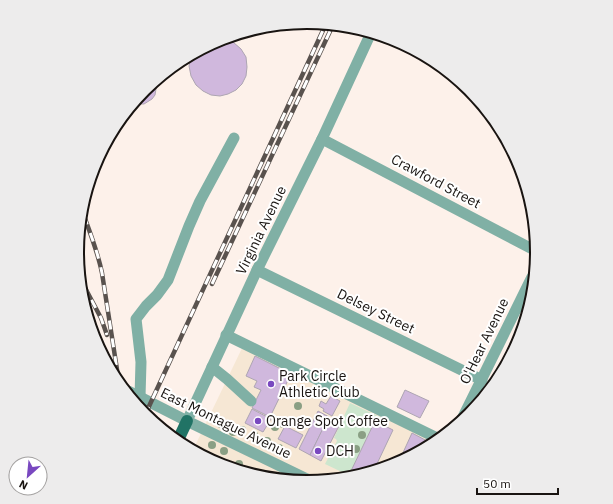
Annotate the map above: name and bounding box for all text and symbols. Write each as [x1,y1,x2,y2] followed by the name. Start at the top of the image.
[388,150,484,212] street label: Crawford Street
[232,182,290,277] street label: Virginia Avenue
[334,284,418,338] street label: Delsey Street
[455,295,513,387] street label: O'Hear Avenue
[279,367,360,401] place label: Park Circle Athletic Club
[266,379,276,389] marker: Park Circle Athletic Club
[158,384,295,463] street label: East Montague Avenue
[266,412,388,430] place label: Orange Spot Coffee
[253,416,263,426] marker: Orange Spot Coffee
[326,442,354,460] place label: DCH
[313,446,323,456] marker: DCH
[8,456,48,496] north arrow
[477,470,558,496] scale bar
[483,476,511,491] text: 50 m
[17,477,30,493] text: N

